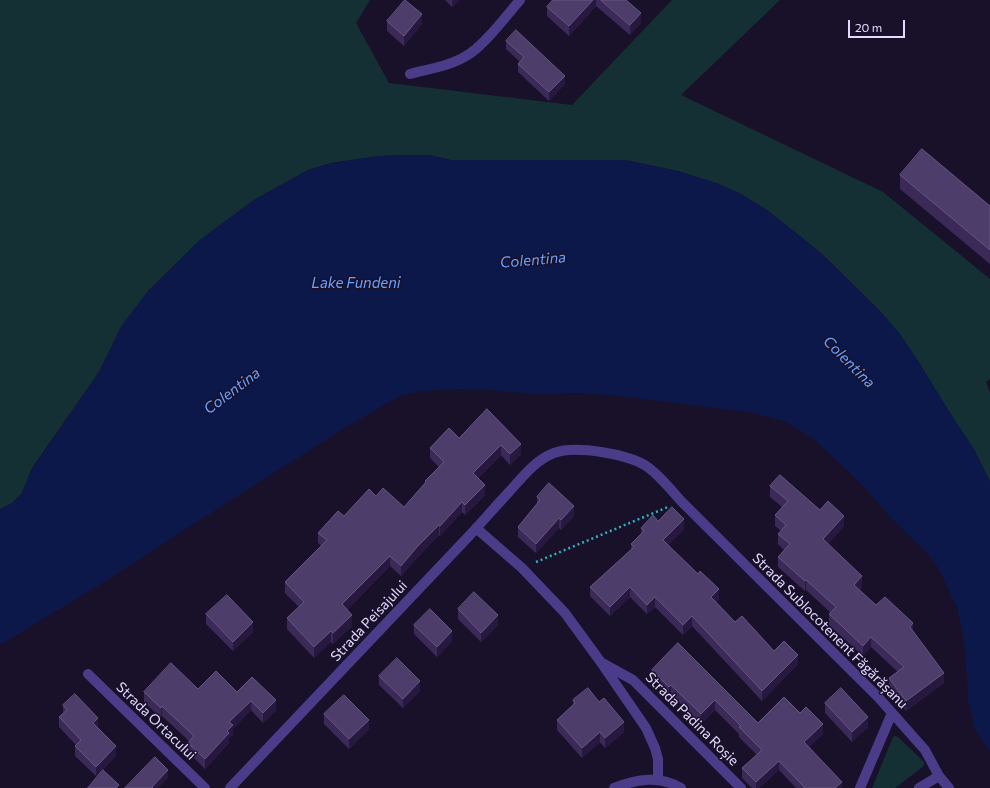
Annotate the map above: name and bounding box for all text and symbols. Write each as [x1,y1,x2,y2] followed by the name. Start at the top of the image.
[850,12,907,38] scale bar
[855,20,882,34] text: 20 m
[499,248,567,272] water label: Colentina
[311,274,401,292] water label: Lake Fundeni
[819,332,879,392] water label: Colentina
[200,364,264,418] water label: Colentina
[749,550,911,712] street label: Strada Sublocotenent Făgărășanu
[327,577,411,665] street label: Strada Peisajului
[642,669,742,769] street label: Strada Padina Roșie
[113,679,199,763] street label: Strada Ortacului

